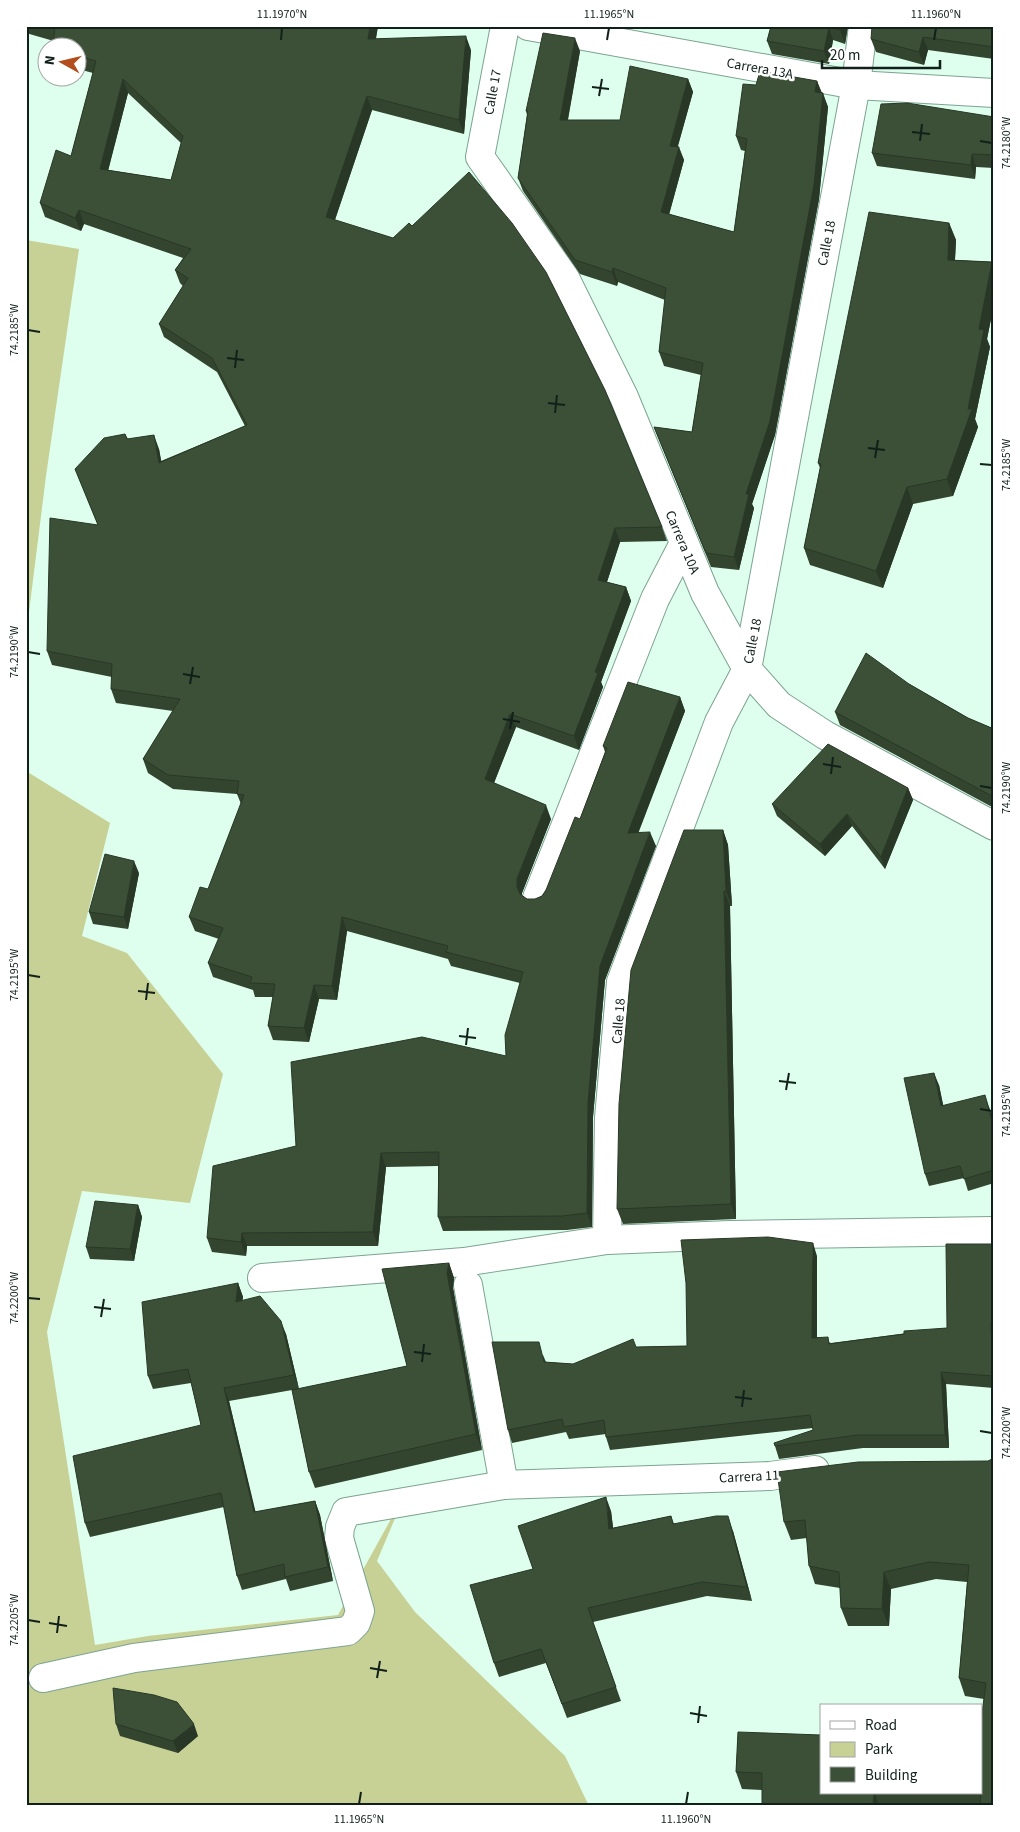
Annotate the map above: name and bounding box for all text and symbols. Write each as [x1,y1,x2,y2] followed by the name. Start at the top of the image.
[257,6,307,23] text: 11.1970°N
[584,6,634,23] text: 11.1965°N
[911,6,961,23] text: 11.1960°N
[38,38,88,88] north arrow
[822,38,940,70] scale bar
[830,45,860,66] text: 20 m
[725,53,795,85] street label: Carrera 13A
[40,54,61,66] text: N
[479,68,507,116] street label: Calle 17
[998,116,1015,169] text: 74.2180°W
[813,219,841,268] street label: Calle 18
[6,303,23,356] text: 74.2185°W
[998,438,1015,491] text: 74.2185°W
[660,507,705,578] street label: Carrera 10A
[739,617,767,666] street label: Calle 18
[6,625,23,678] text: 74.2190°W
[998,761,1015,814] text: 74.2190°W
[6,948,23,1001] text: 74.2195°W
[607,997,631,1045] street label: Calle 18
[998,1084,1015,1137] text: 74.2195°W
[6,1271,23,1324] text: 74.2200°W
[998,1406,1015,1459] text: 74.2200°W
[719,1465,780,1489] street label: Carrera 11
[6,1593,23,1646] text: 74.2205°W
[820,1704,982,1794] legend
[865,1715,897,1736] text: Road
[865,1739,894,1760] text: Park
[865,1765,918,1786] text: Building
[334,1811,384,1828] text: 11.1965°N
[661,1811,711,1828] text: 11.1960°N

